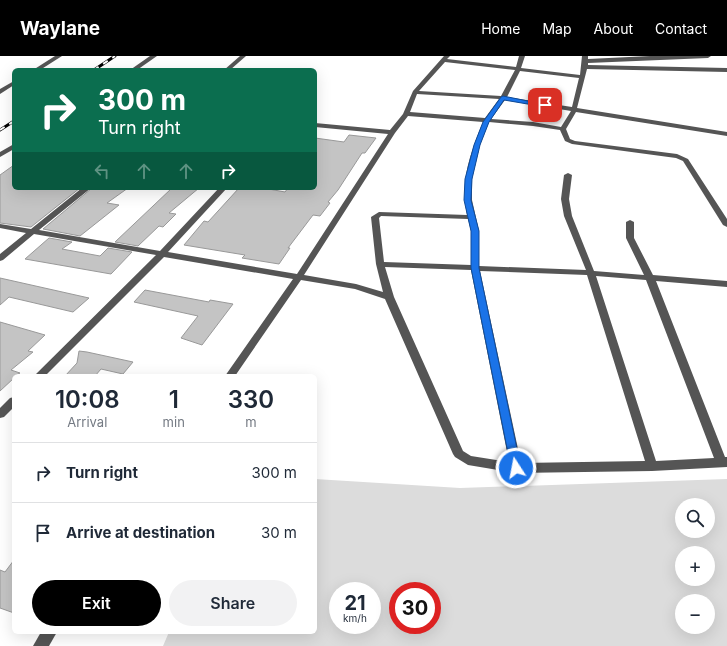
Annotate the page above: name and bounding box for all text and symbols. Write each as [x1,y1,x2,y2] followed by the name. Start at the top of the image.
[20,17,100,40] text: Waylane
[481,20,520,37] text: Home
[542,20,572,37] text: Map
[594,20,633,37] text: About
[655,20,707,37] text: Contact
[98,83,186,117] text: 300 m
[32,84,84,136] icon: right
[528,88,562,122] pin
[534,94,556,116] icon: arrive
[98,117,181,138] text: Turn right
[91,160,113,182] icon: left
[133,160,155,182] icon: ahead
[175,160,197,182] icon: ahead
[217,160,239,182] icon: right
[55,385,120,414] text: 10:08
[169,385,179,414] text: 1
[228,385,274,414] text: 330
[67,414,107,430] text: Arrival
[163,414,185,430] text: min
[245,414,257,430] text: m
[495,447,537,489] position arrow
[32,462,54,484] icon: right
[66,463,138,482] text: Turn right
[251,463,297,482] text: 300 m
[675,498,715,634] map controls
[675,498,715,538] button: search
[32,522,54,544] icon: arrive
[66,523,215,542] text: Arrive at destination
[261,523,297,542] text: 30 m
[675,546,715,586] button: +
[32,580,161,626] button: Exit
[169,580,297,626] button: Share
[389,582,441,634] speed limit sign: 30
[344,591,366,615] text: 21
[675,594,715,634] button: −
[343,612,367,624] text: km/h

